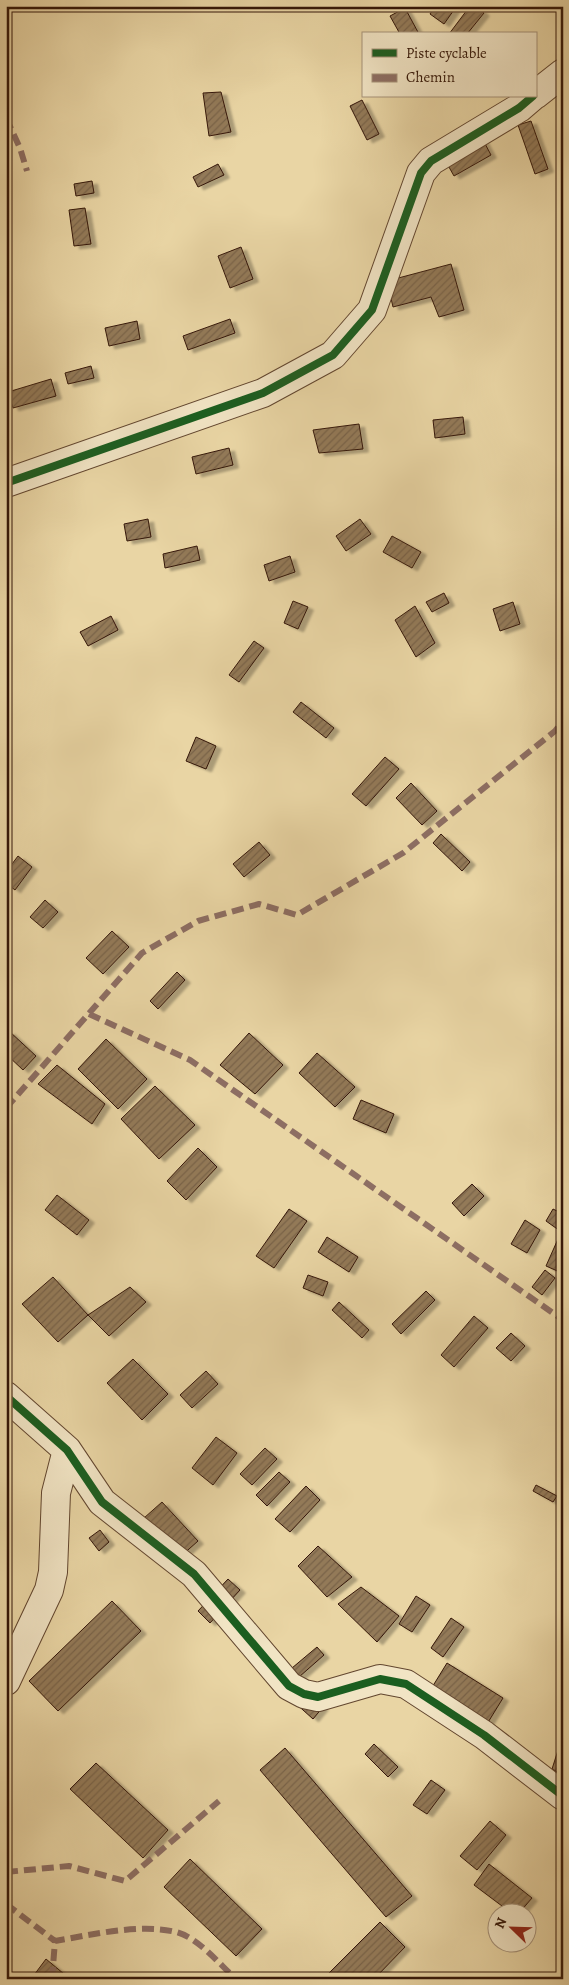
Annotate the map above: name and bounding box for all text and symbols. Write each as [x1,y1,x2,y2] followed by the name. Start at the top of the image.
[362,32,536,98] legend
[406,43,487,63] text: Piste cyclable
[406,67,455,87] text: Chemin
[486,1902,536,1952] north arrow
[490,1915,511,1932] text: N

